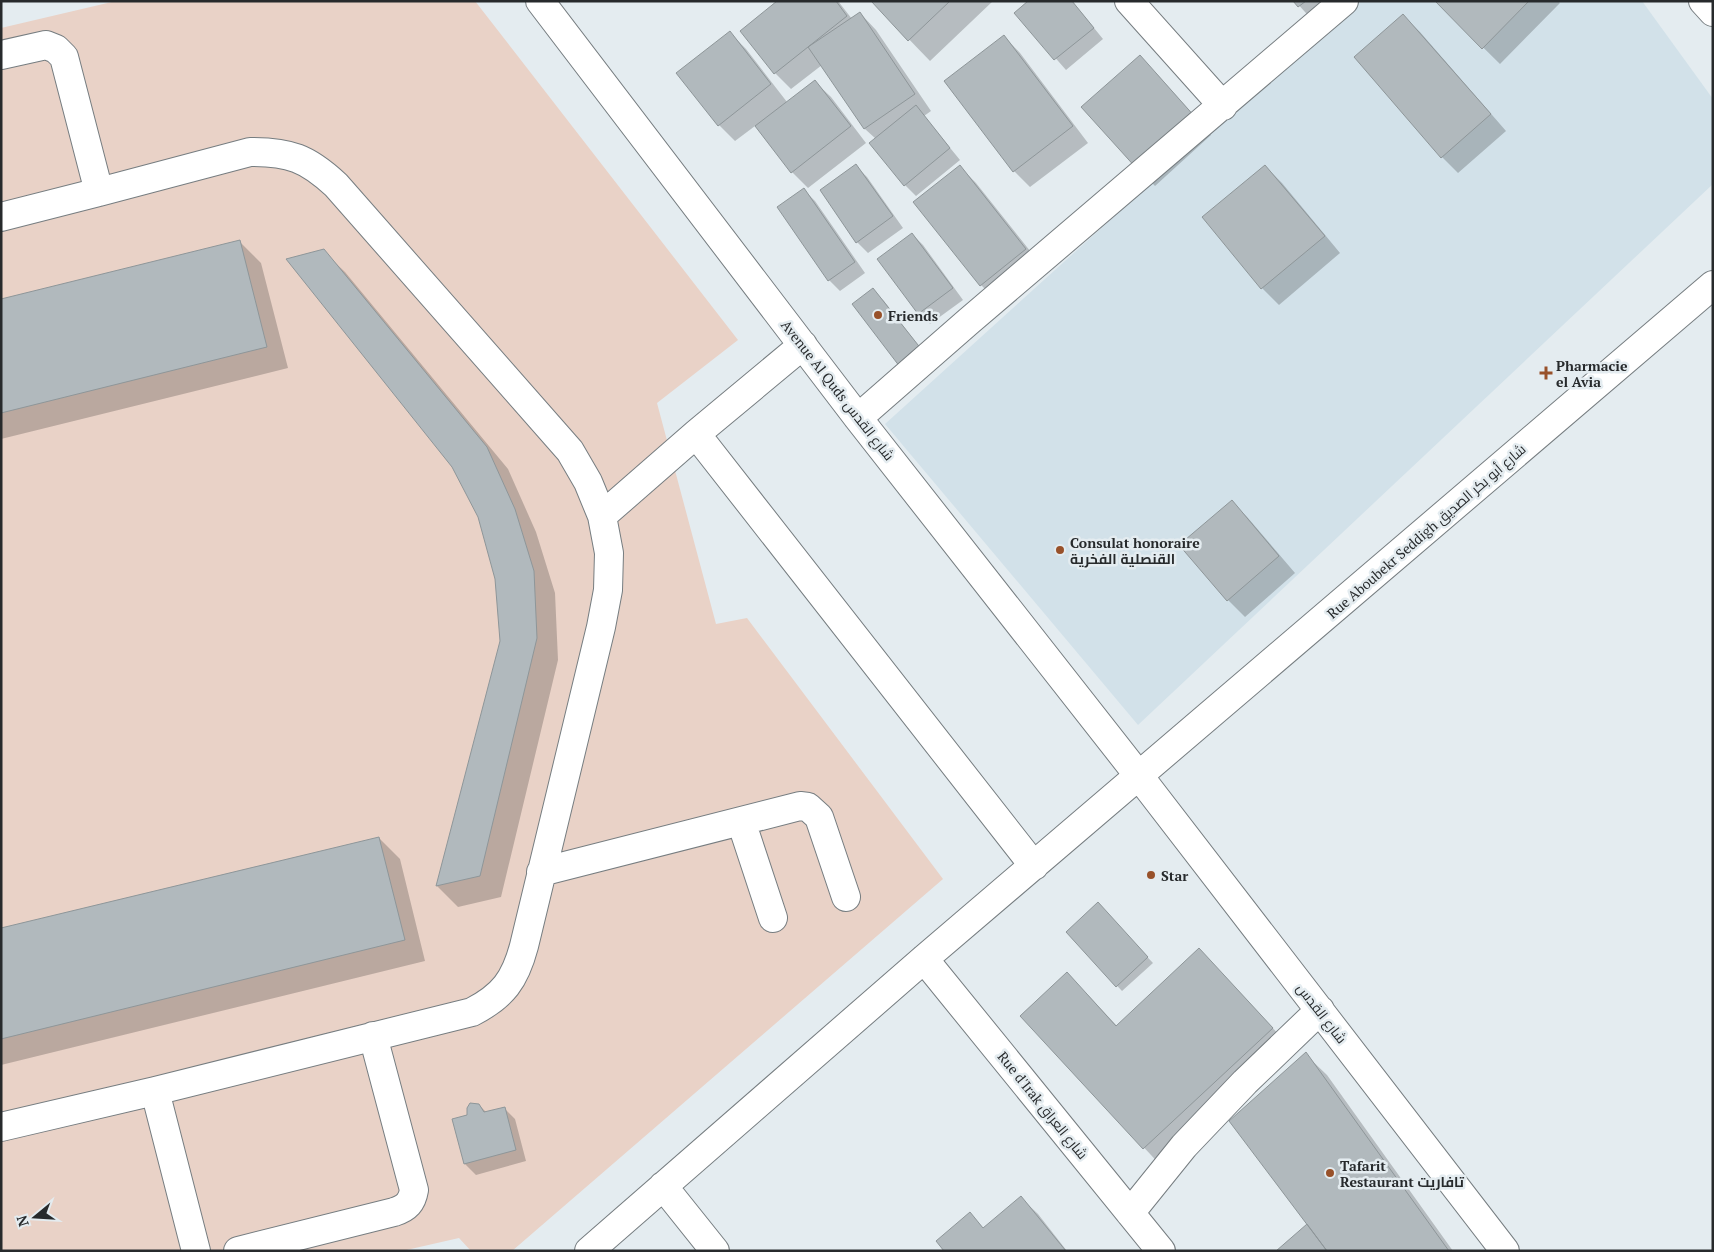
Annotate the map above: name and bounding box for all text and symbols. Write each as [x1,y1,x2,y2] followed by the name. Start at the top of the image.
[888,306,938,325] place label: Friends
[872,309,884,321] marker: Friends
[777,316,899,464] street label: Avenue Al Quds شارع القدس
[1556,356,1628,391] place label: Pharmacie el Avia
[1540,367,1552,379] marker: Pharmacie el Avia
[1323,439,1529,623] street label: Rue Aboubekr Seddigh شارع أبو بكر الصديق
[1070,533,1200,568] place label: Consulat honoraire القنصلية الفخرية
[1054,544,1066,556] marker: Consulat honoraire القنصلية الفخرية
[1161,866,1188,885] place label: Star
[1145,869,1157,881] marker: Star
[1292,979,1352,1047] street label: شارع القدس
[994,1047,1092,1163] street label: Rue d'Irak شارع العراق
[1340,1156,1465,1191] place label: Tafarit Restaurant تافاريت
[1324,1167,1336,1179] marker: Tafarit Restaurant تافاريت
[10,1192,60,1242] north arrow
[11,1213,33,1229] text: N

